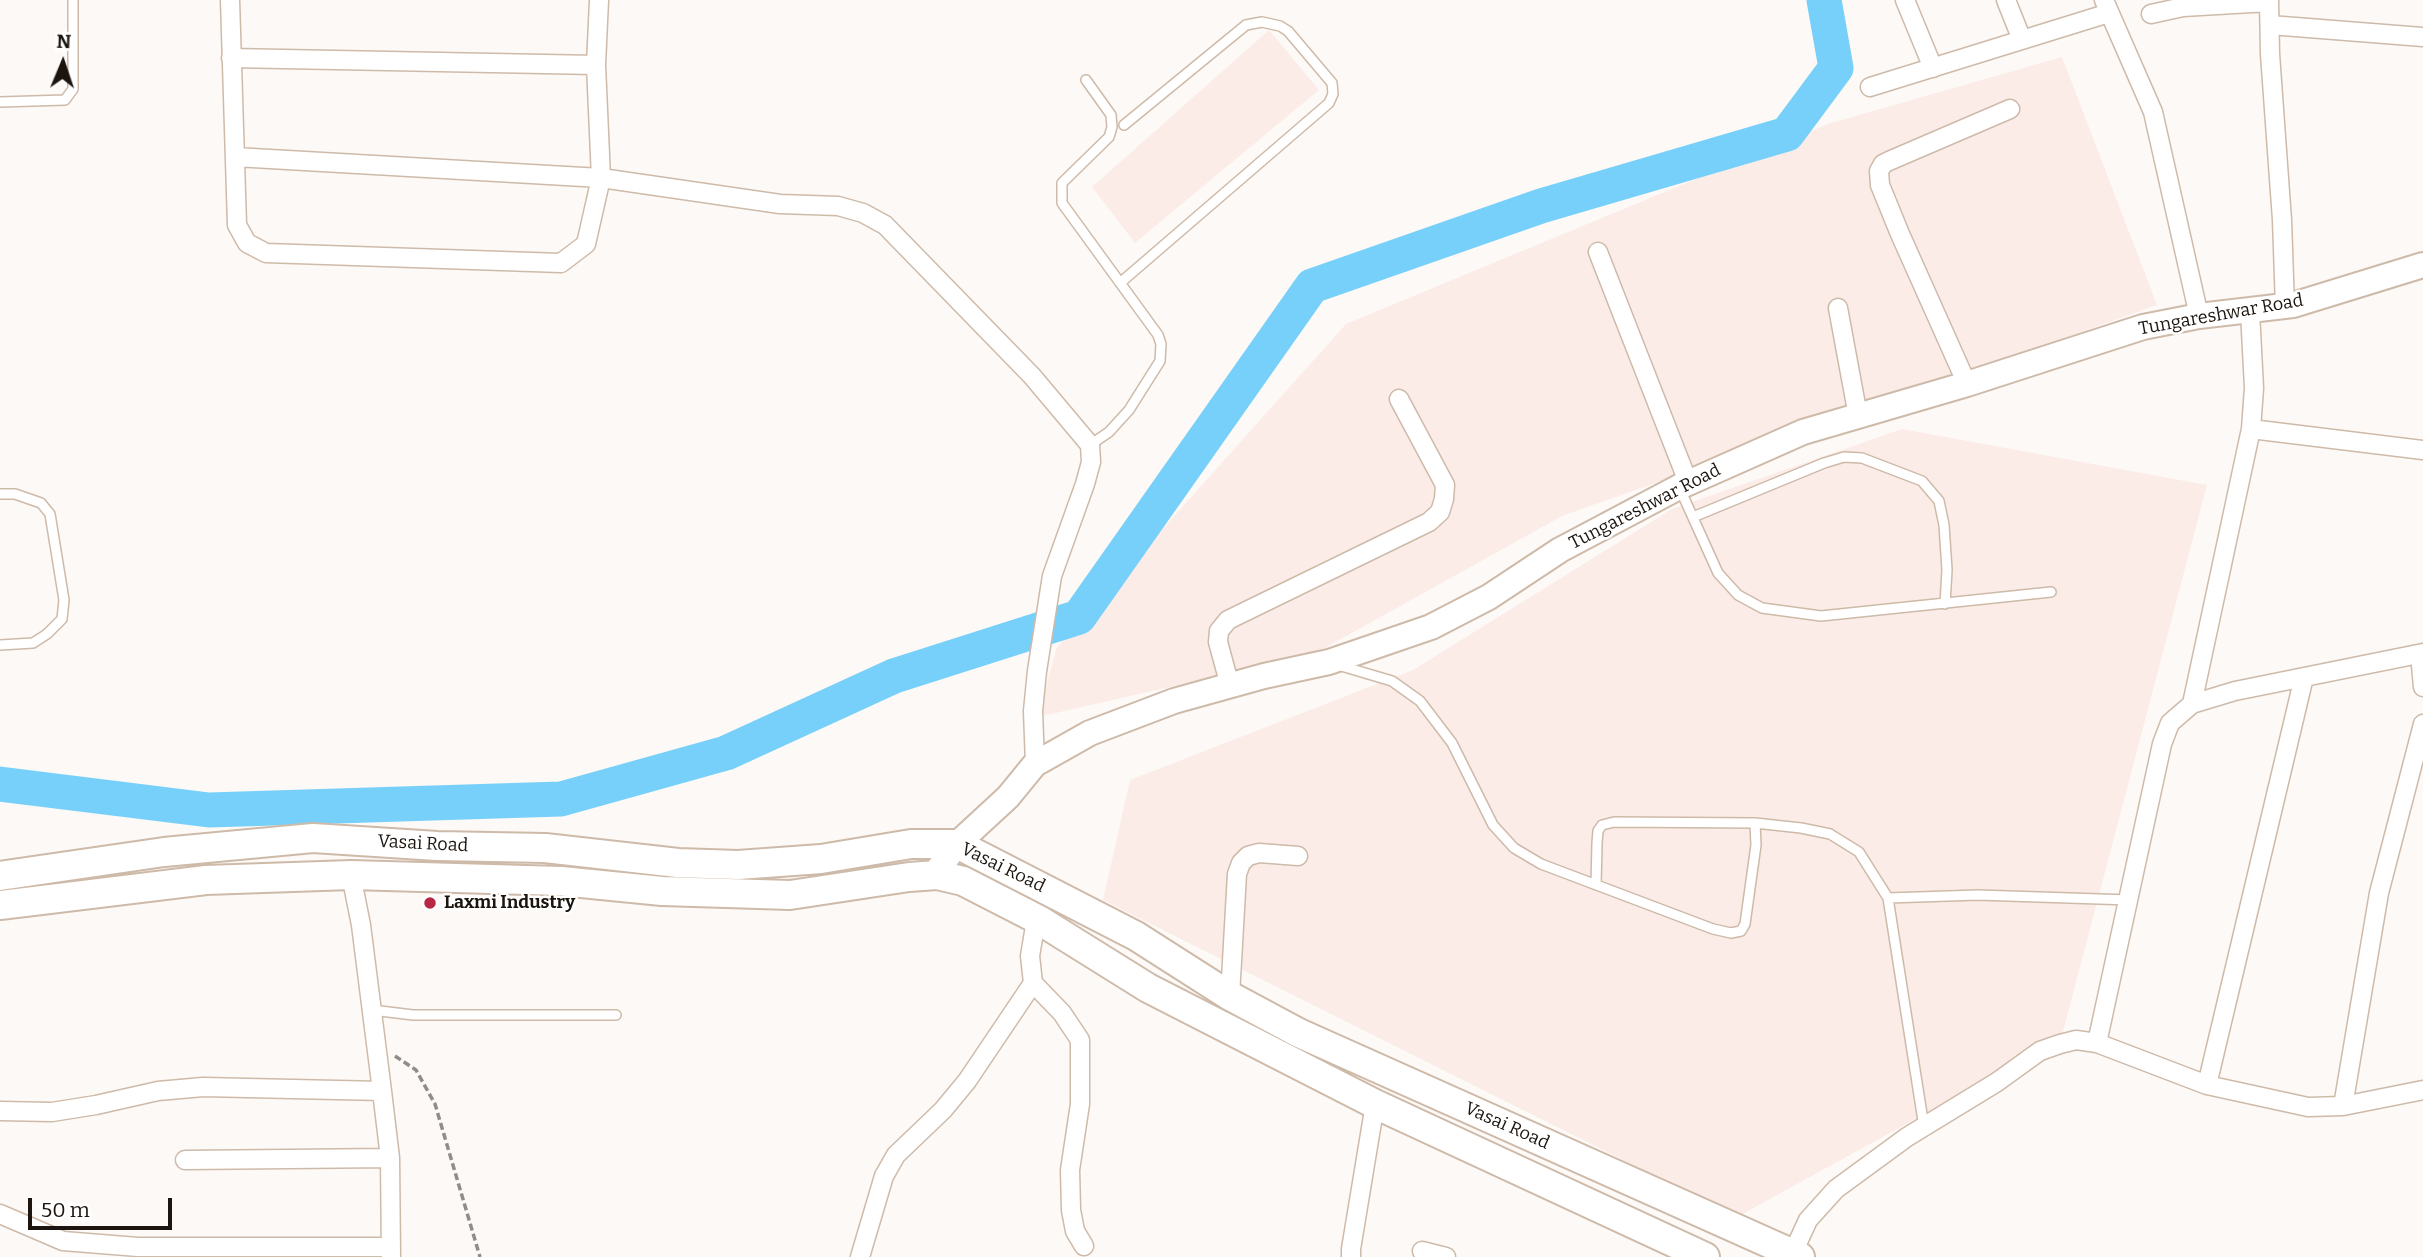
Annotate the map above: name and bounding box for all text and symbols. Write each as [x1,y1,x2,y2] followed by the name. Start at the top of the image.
[28,28,98,98] north arrow
[56,30,71,53] text: N
[2137,290,2305,340] street label: Tungareshwar Road
[1566,459,1724,555] street label: Tungareshwar Road
[377,831,469,857] street label: Vasai Road
[958,838,1048,898] street label: Vasai Road
[444,892,575,914] place label: Laxmi Industry
[422,895,438,911] marker: Laxmi Industry
[1461,1098,1553,1154] street label: Vasai Road
[32,1184,175,1228] scale bar
[41,1197,90,1223] text: 50 m

